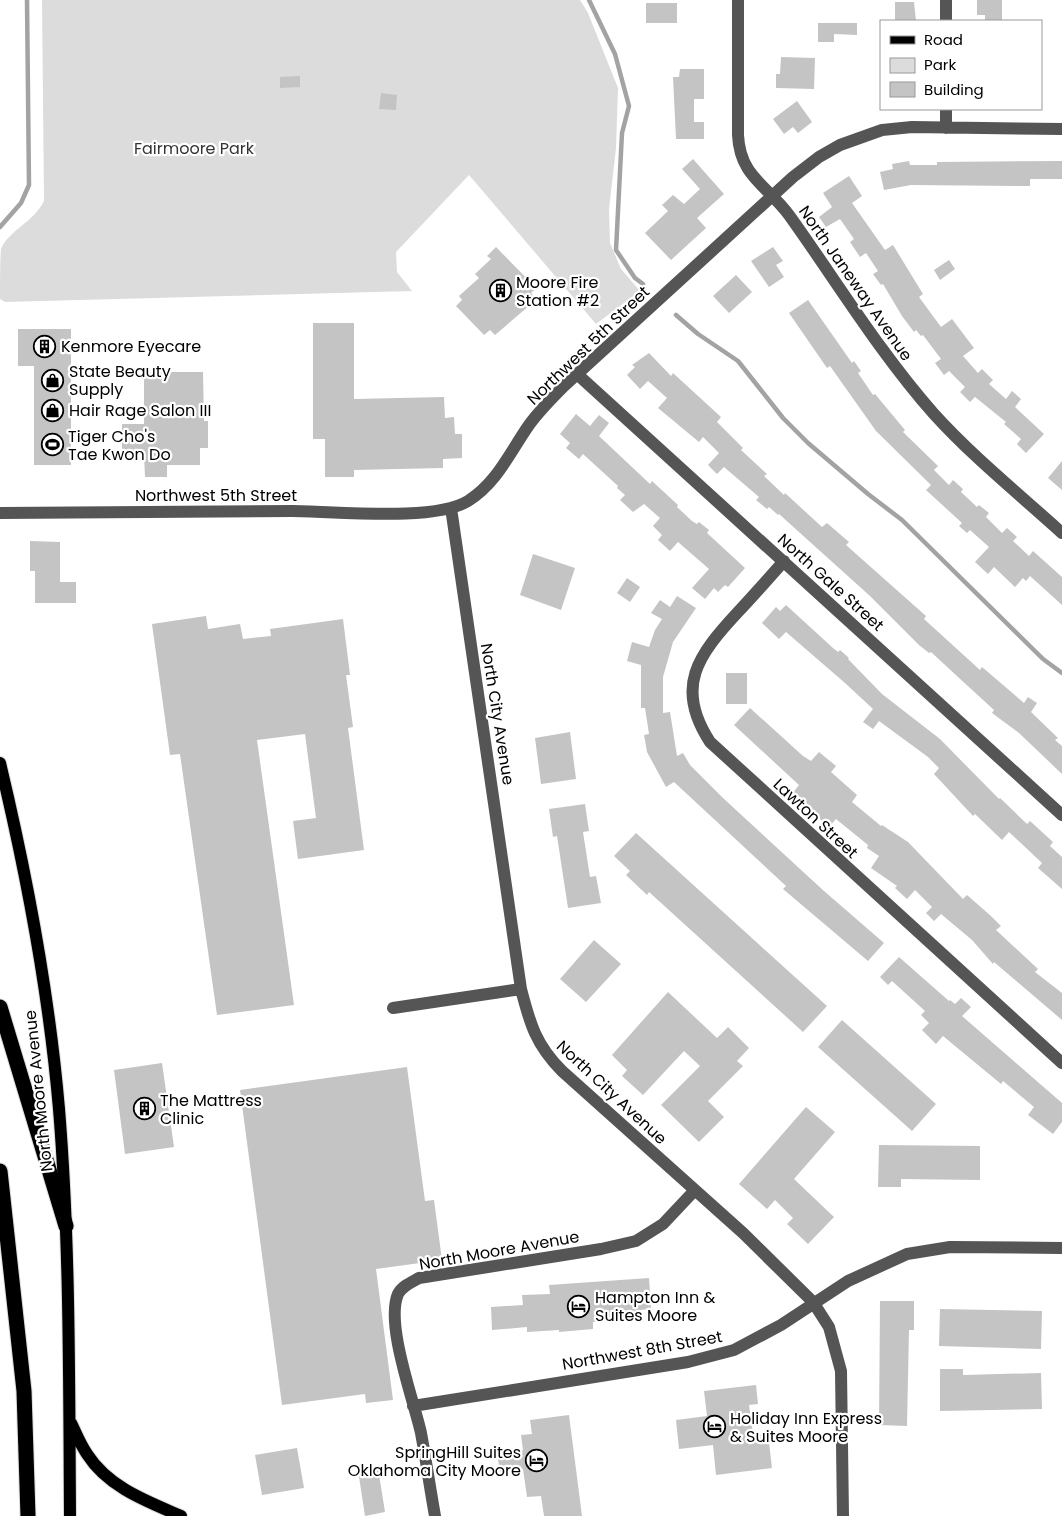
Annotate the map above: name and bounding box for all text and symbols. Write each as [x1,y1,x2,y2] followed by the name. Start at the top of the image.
[880,20,1042,110] legend
[924,29,963,50] text: Road
[924,54,956,75] text: Park
[924,79,984,100] text: Building
[134,137,255,160] park label: Fairmoore Park
[793,201,918,366] street label: North Janeway Avenue
[516,271,599,312] place label: Moore Fire Station #2
[488,279,512,303] building icon: Moore Fire Station #2
[522,281,655,410] street label: Northwest 5th Street
[33,334,57,358] building icon: Kenmore Eyecare
[61,335,201,358] place label: Kenmore Eyecare
[69,360,171,401] place label: State Beauty Supply
[41,368,65,392] shop icon: State Beauty Supply
[41,398,65,422] shop icon: Hair Rage Salon III
[69,399,211,422] place label: Hair Rage Salon III
[68,425,171,466] place label: Tiger Cho's Tae Kwon Do
[40,433,64,457] sports icon: Tiger Cho's Tae Kwon Do
[135,484,297,507] street label: Northwest 5th Street
[772,528,889,637] street label: North Gale Street
[475,642,520,787] street label: North City Avenue
[768,773,863,864] street label: Lawton Street
[19,1009,58,1173] street label: North Moore Avenue
[551,1035,672,1150] street label: North City Avenue
[160,1089,262,1130] place label: The Mattress Clinic
[132,1097,156,1121] building icon: The Mattress Clinic
[417,1225,581,1276] street label: North Moore Avenue
[595,1286,715,1327] place label: Hampton Inn & Suites Moore
[567,1294,591,1318] hotel icon: Hampton Inn & Suites Moore
[560,1325,724,1376] street label: Northwest 8th Street
[730,1407,882,1448] place label: Holiday Inn Express & Suites Moore
[702,1415,726,1439] hotel icon: Holiday Inn Express & Suites Moore
[348,1441,521,1482] place label: SpringHill Suites Oklahoma City Moore
[525,1449,549,1473] hotel icon: SpringHill Suites Oklahoma City Moore

